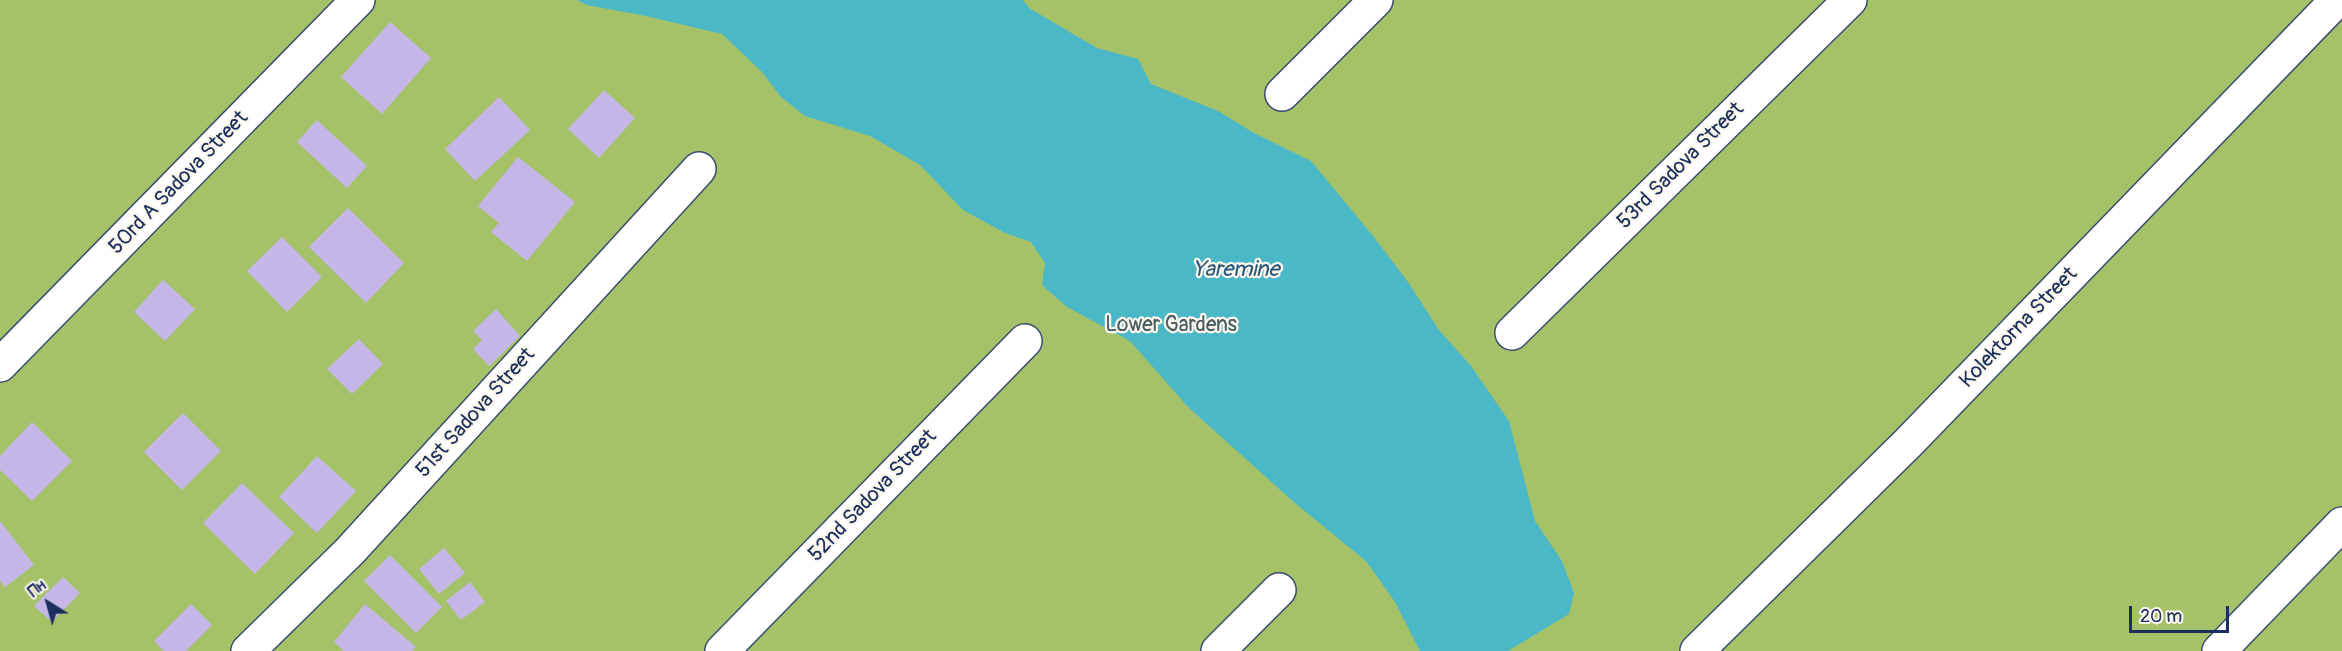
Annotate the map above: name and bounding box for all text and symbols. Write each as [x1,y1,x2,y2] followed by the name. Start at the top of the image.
[1612,97,1750,235] street label: 53rd Sadova Street
[104,106,254,260] street label: 50rd A Sadova Street
[1193,257,1279,283] water label: Yaremine
[1955,262,2083,394] street label: Kolektorna Street
[1105,313,1237,339] park label: Lower Gardens
[411,343,541,483] street label: 51st Sadova Street
[804,425,942,567] street label: 52nd Sadova Street
[18,573,78,633] north arrow
[24,575,50,602] text: Пн
[2132,594,2232,632] scale bar
[2140,605,2182,628] text: 20 m

